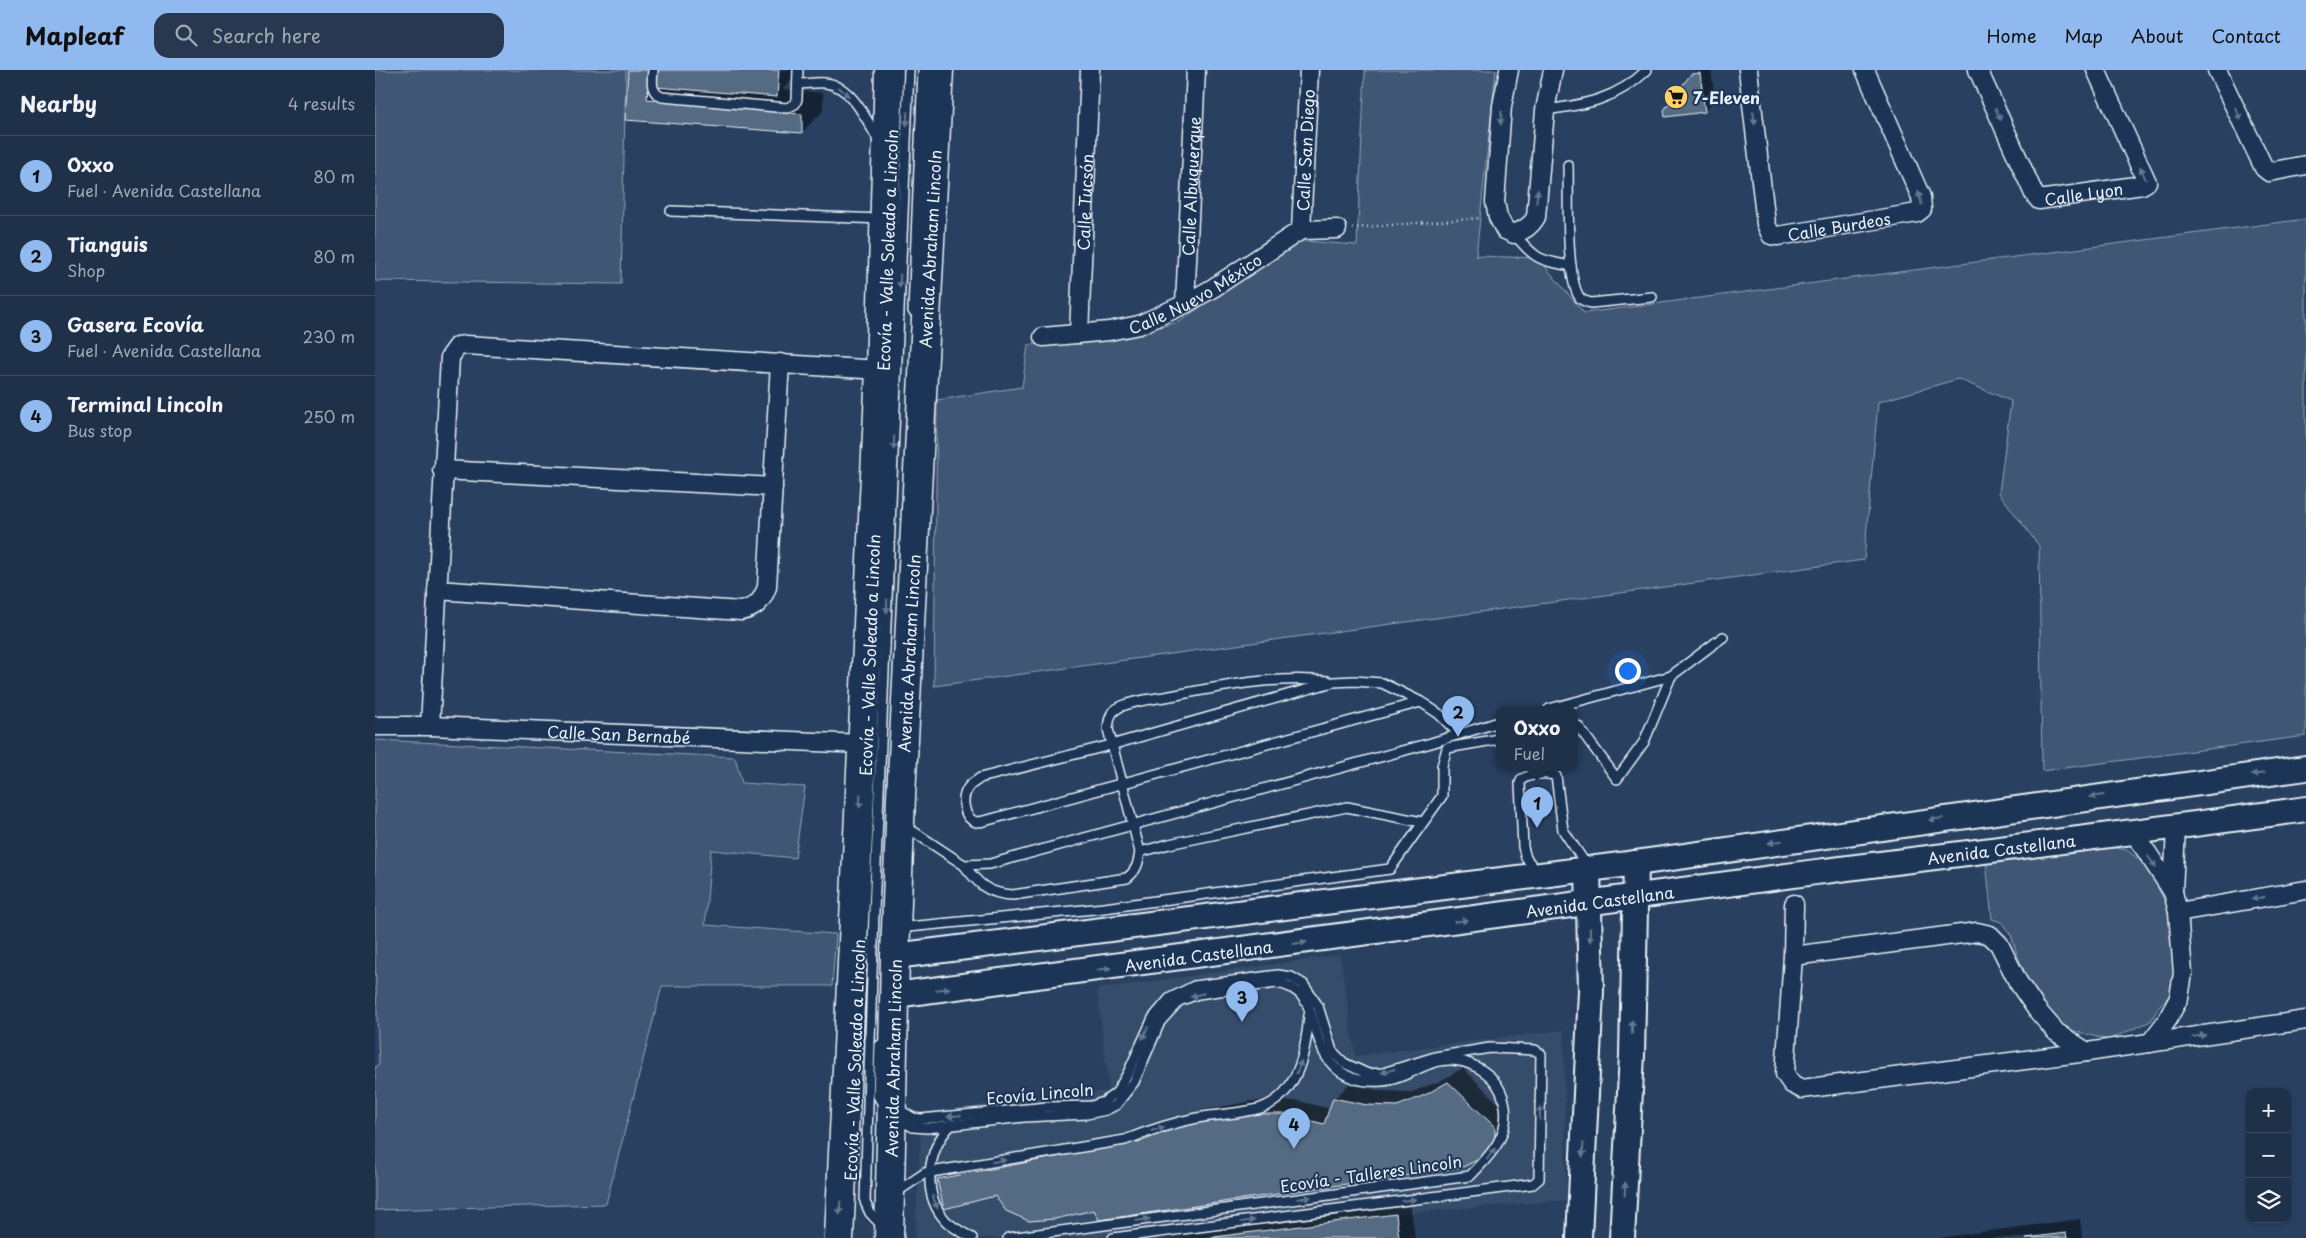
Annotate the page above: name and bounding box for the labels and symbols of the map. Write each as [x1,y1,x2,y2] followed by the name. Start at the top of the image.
[1663,84,1689,110] supermarket icon: 7-Eleven
[1693,85,1760,109] place label: 7-Eleven
[837,86,849,98] one-way arrow
[1290,89,1320,212] street label: Calle San Diego
[1994,107,2002,121] one-way arrow
[2234,107,2242,121] one-way arrow
[1497,110,1505,126] one-way arrow
[903,111,911,127] one-way arrow
[1750,111,1758,127] one-way arrow
[1175,116,1206,256] street label: Calle Albuquerque
[871,129,903,371] street label: Ecovía - Valle Soleado a Lincoln
[912,149,947,349] street label: Avenida Abraham Lincoln
[1070,153,1098,251] street label: Calle Tucsón
[2139,166,2147,180] one-way arrow
[2043,176,2125,211] street label: Calle Lyon
[1534,188,1542,204] one-way arrow
[1915,190,1923,205] one-way arrow
[1786,206,1892,246] street label: Calle Burdeos
[1126,247,1266,339] street label: Calle Nuevo México
[896,273,904,289] one-way arrow
[889,436,897,452] one-way arrow
[853,534,885,776] street label: Ecovía - Valle Soleado a Lincoln
[891,554,926,753] street label: Avenida Abraham Lincoln
[882,598,890,614] one-way arrow
[1615,658,1641,684] your location
[1442,696,1474,737] pin: 2
[546,719,691,749] street label: Calle San Bernabé
[2249,770,2265,778] one-way arrow
[1521,787,1553,828] pin: 1
[856,793,864,809] one-way arrow
[2088,793,2104,801] one-way arrow
[1927,815,1943,823] one-way arrow
[1926,828,2077,870] street label: Avenida Castellana
[1767,839,1783,847] one-way arrow
[2148,855,2157,869] one-way arrow
[1524,879,1675,923] street label: Avenida Castellana
[2250,895,2266,903] one-way arrow
[1453,917,1469,925] one-way arrow
[1586,927,1594,943] one-way arrow
[1123,934,1274,977] street label: Avenida Castellana
[838,939,870,1181] street label: Ecovía - Valle Soleado a Lincoln
[1292,939,1308,947] one-way arrow
[879,959,907,1157] street label: Avenida Abraham Lincoln
[1096,965,1112,973] one-way arrow
[1226,981,1258,1022] pin: 3
[935,985,951,993] one-way arrow
[1189,991,1204,999] one-way arrow
[1629,1019,1637,1035] one-way arrow
[1141,1026,1149,1040] one-way arrow
[2191,1032,2207,1040] one-way arrow
[1295,1059,1303,1074] one-way arrow
[1380,1067,1395,1075] one-way arrow
[985,1076,1095,1110] street label: Ecovía Lincoln
[1536,1105,1544,1121] one-way arrow
[1278,1108,1310,1149] pin: 4
[946,1112,962,1120] one-way arrow
[1151,1124,1166,1132] one-way arrow
[1579,1142,1587,1158] one-way arrow
[1279,1148,1463,1198] street label: Ecovía - Talleres Lincoln
[1485,1148,1496,1161] one-way arrow
[992,1156,1008,1164] one-way arrow
[1621,1181,1629,1197] one-way arrow
[1297,1194,1313,1202] one-way arrow
[931,1195,939,1210] one-way arrow
[1402,1196,1418,1204] one-way arrow
[836,1200,844,1216] one-way arrow
[1135,1216,1151,1224] one-way arrow
[1241,1216,1257,1224] one-way arrow

